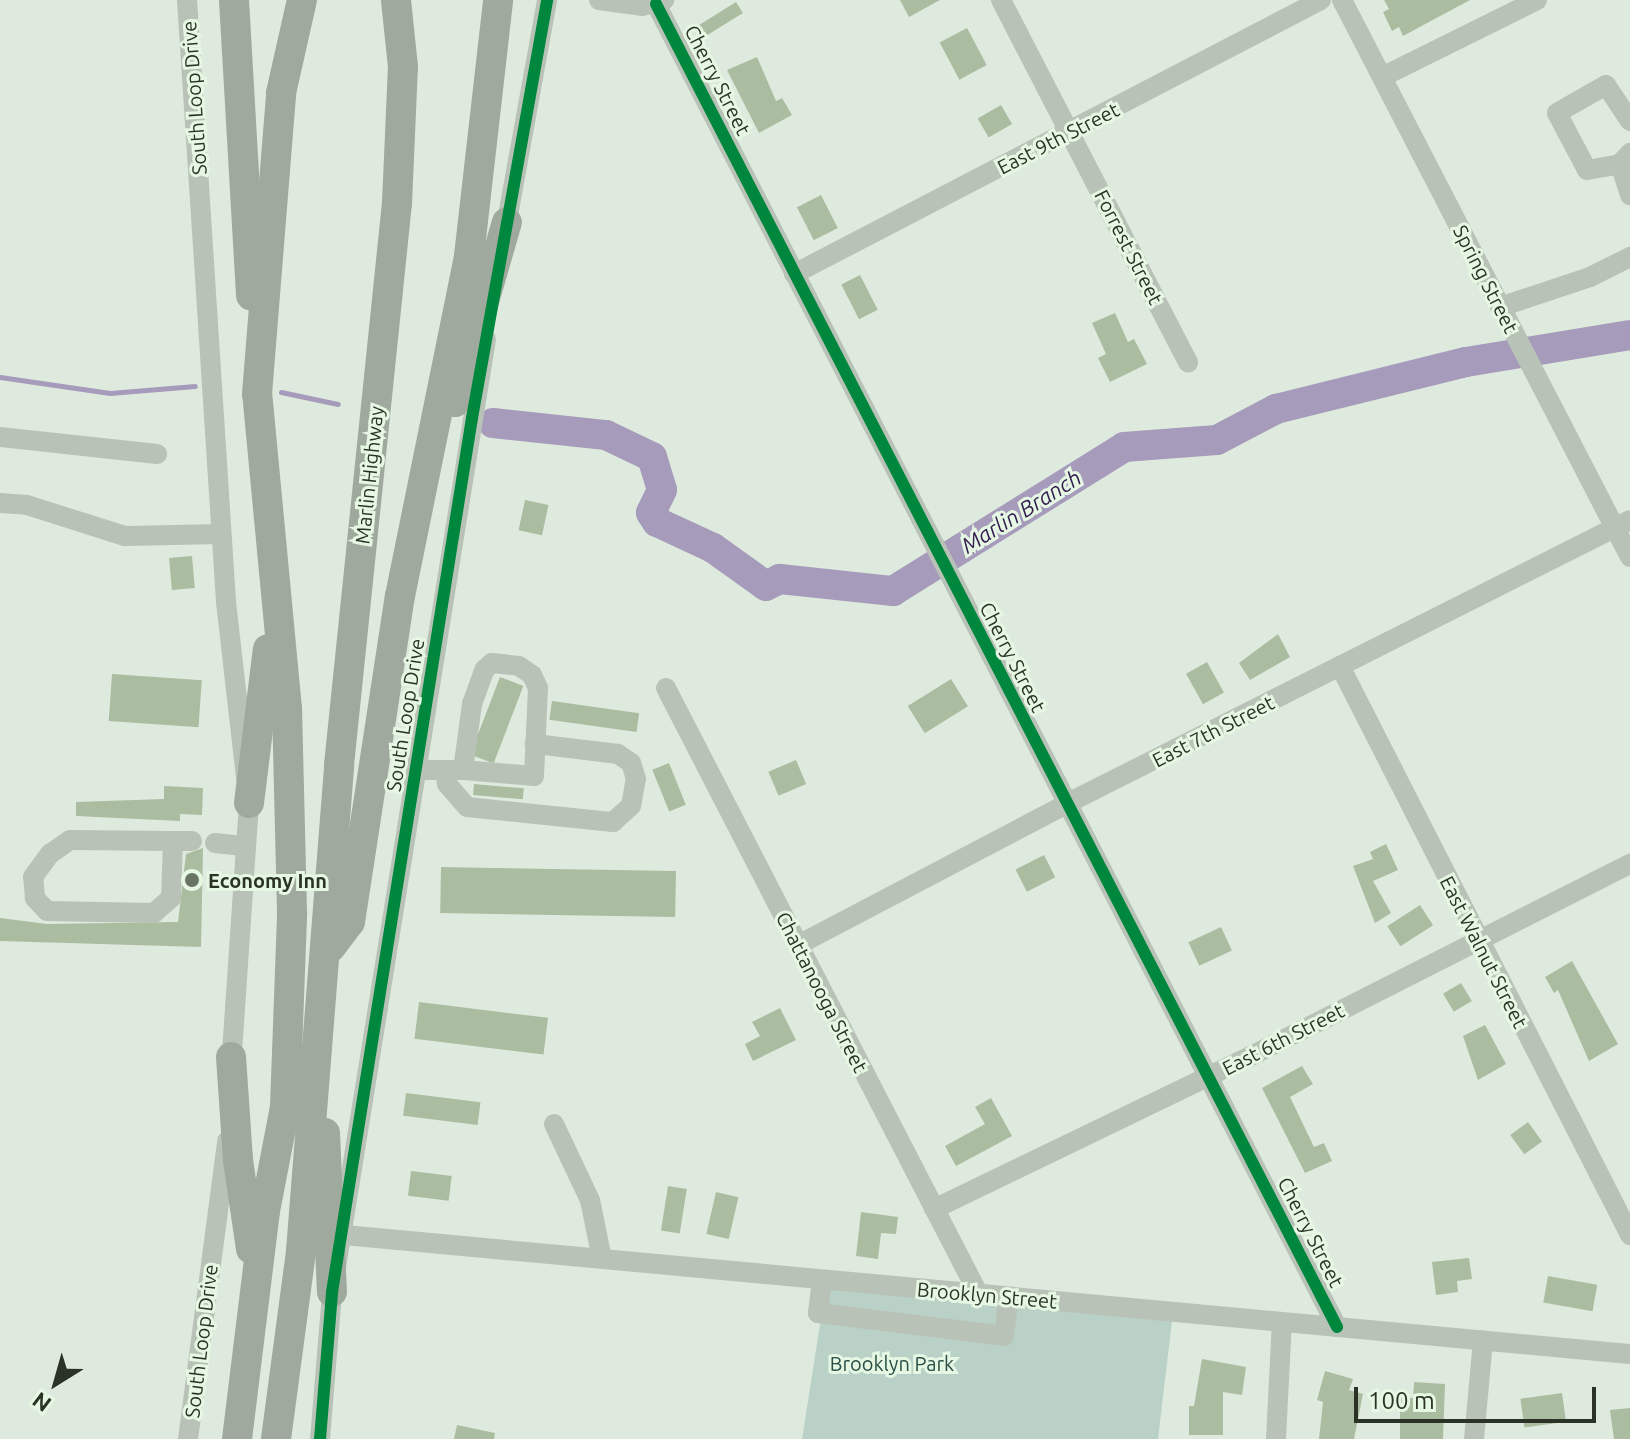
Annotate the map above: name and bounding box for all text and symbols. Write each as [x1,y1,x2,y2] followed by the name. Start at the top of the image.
[177,20,211,176] street label: South Loop Drive
[680,21,756,139] street label: Cherry Street
[993,97,1123,179] street label: East 9th Street
[1090,186,1168,308] street label: Forrest Street
[1449,221,1523,337] street label: Spring Street
[350,405,388,545] street label: Marlin Highway
[956,464,1086,558] water label: Marlin Branch
[975,598,1051,716] street label: Cherry Street
[381,637,429,793] street label: South Loop Drive
[1148,690,1278,772] street label: East 7th Street
[208,868,327,892] place label: Economy Inn
[183,871,201,889] marker: Economy Inn
[1435,872,1533,1032] street label: East Walnut Street
[771,908,873,1076] street label: Chattanooga Street
[1218,998,1348,1080] street label: East 6th Street
[1273,1173,1349,1291] street label: Cherry Street
[180,1263,222,1419] street label: South Loop Drive
[916,1277,1058,1313] street label: Brooklyn Street
[16,1343,96,1423] north arrow
[830,1351,954,1375] park label: Brooklyn Park
[1358,1371,1600,1421] scale bar
[1368,1387,1435,1414] text: 100 m
[27,1388,55,1417] text: N

